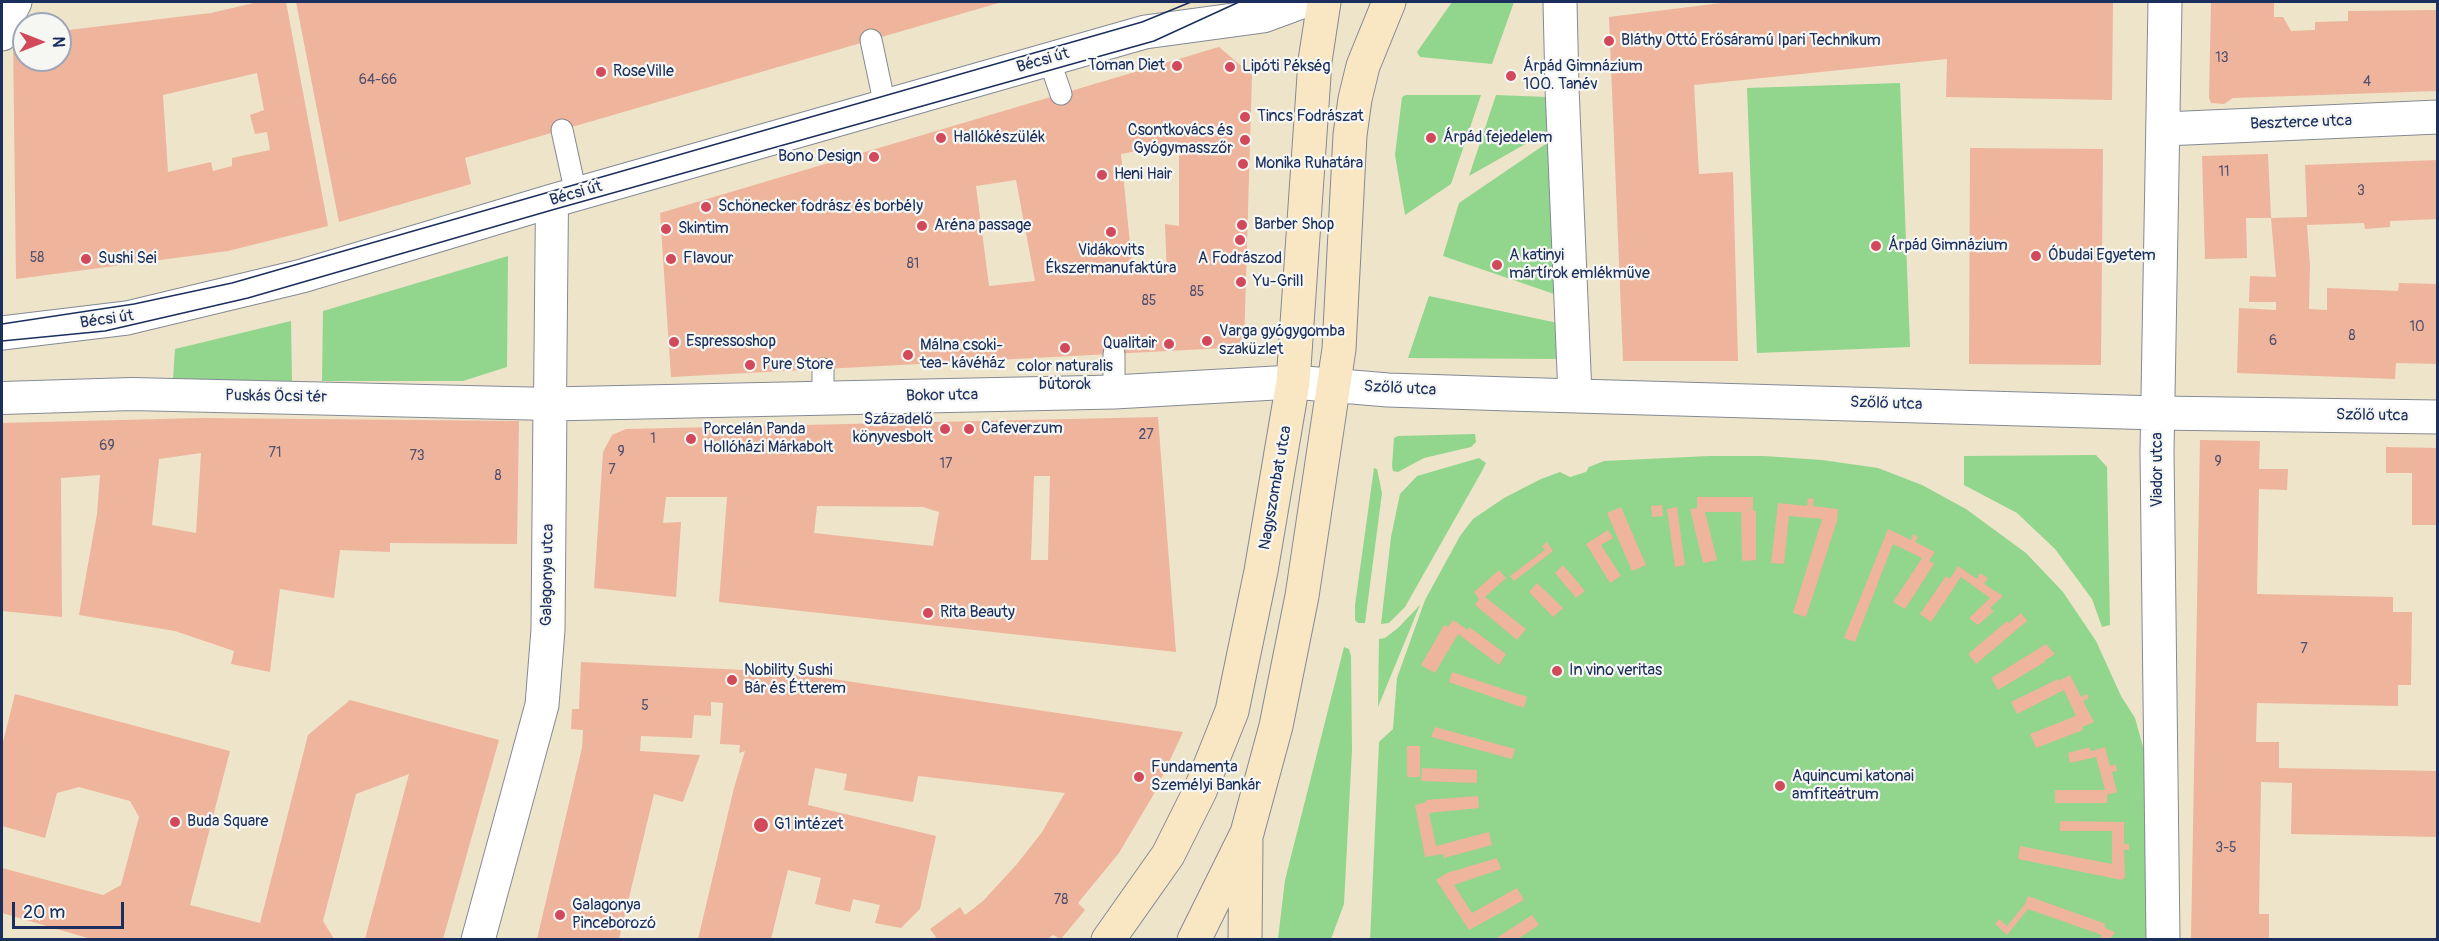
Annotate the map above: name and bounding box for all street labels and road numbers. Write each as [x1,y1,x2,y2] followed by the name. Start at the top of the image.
[1014,44,1072,78] street label: Bécsi út
[2250,112,2352,134] street label: Beszterce utca
[547,177,605,211] street label: Bécsi út
[79,307,135,333] street label: Bécsi út
[1363,378,1437,400] street label: Szőlő utca
[906,386,978,406] street label: Bokor utca
[225,387,327,407] street label: Puskás Öcsi tér
[1849,393,1923,415] street label: Szőlő utca
[2336,406,2408,426] street label: Szőlő utca
[1256,424,1296,552] street label: Nagyszombat utca
[2148,432,2168,508] street label: Viador utca
[538,524,558,626] street label: Galagonya utca

